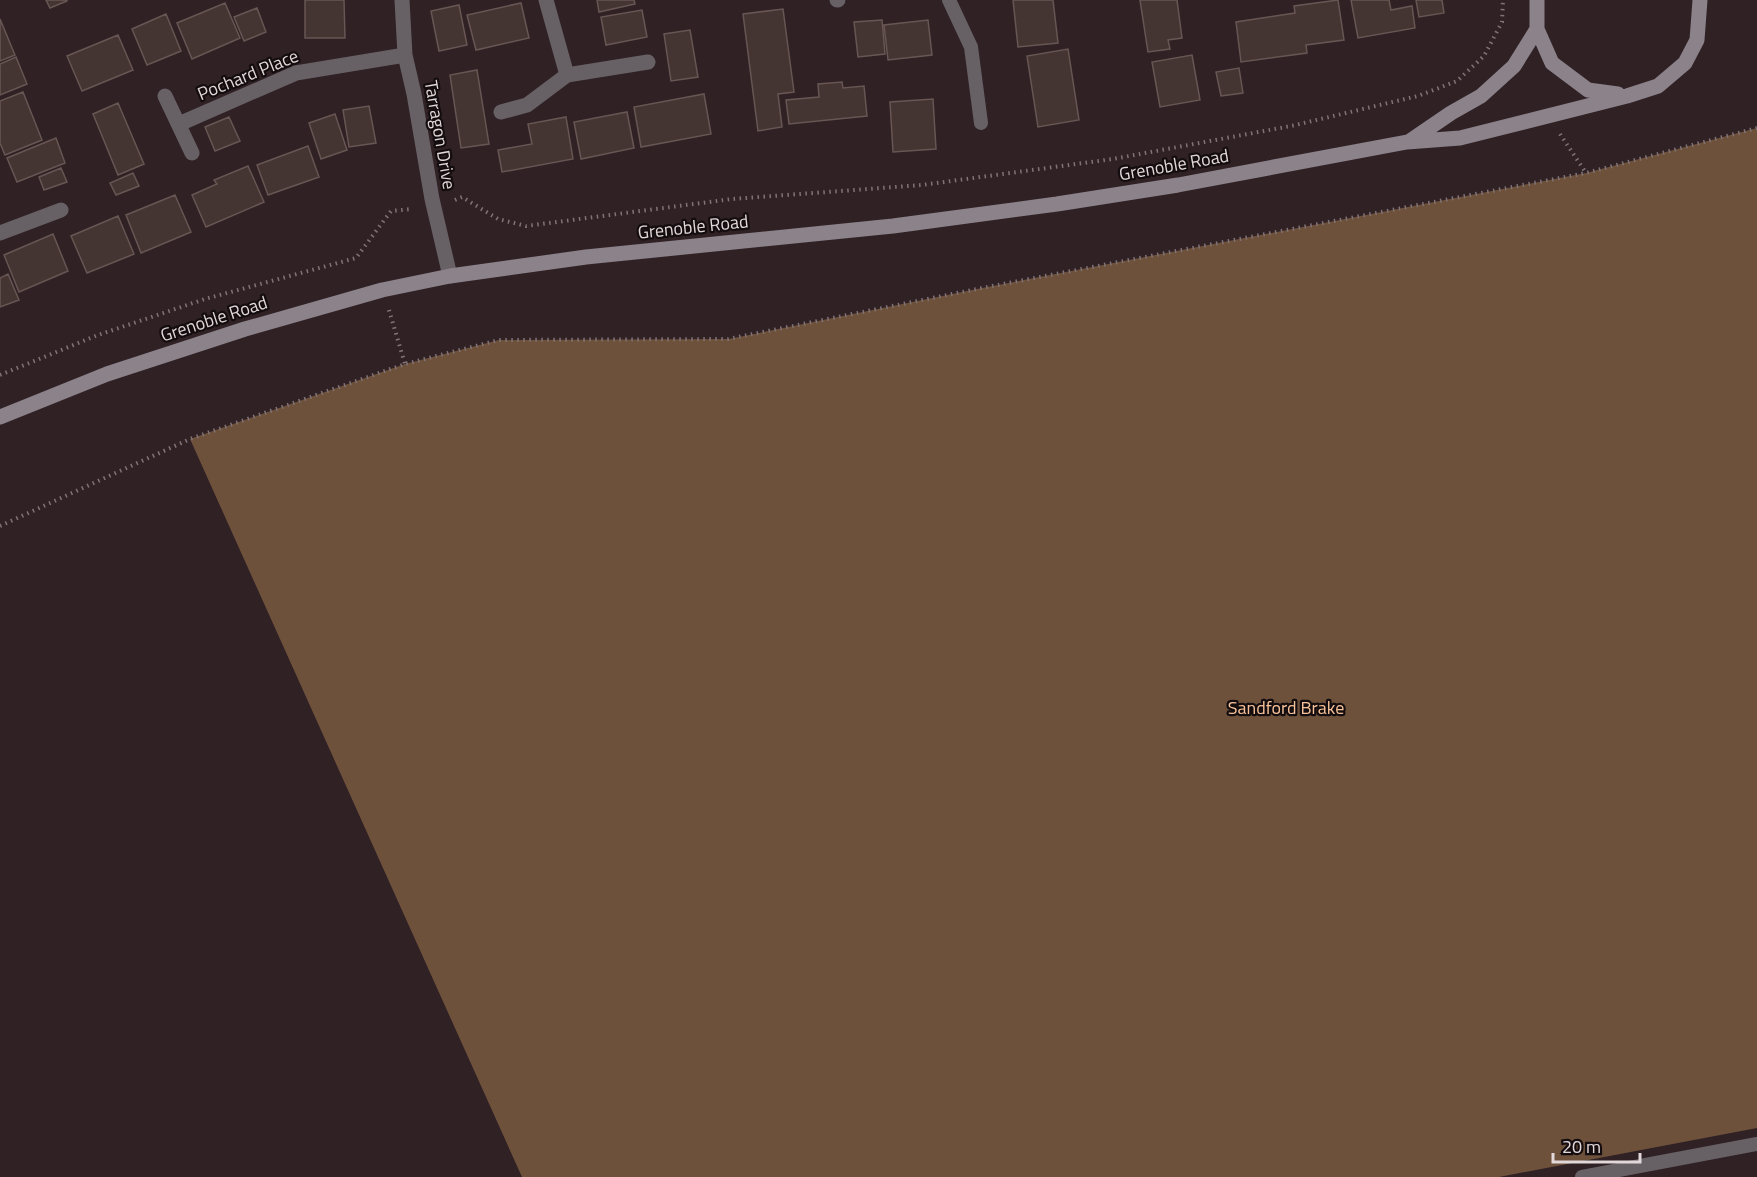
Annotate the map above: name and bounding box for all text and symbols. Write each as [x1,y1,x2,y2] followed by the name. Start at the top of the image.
[193,42,302,107] street label: Pochard Place
[418,78,463,191] street label: Tarragon Drive
[1117,142,1231,187] street label: Grenoble Road
[636,207,750,246] street label: Grenoble Road
[157,289,271,349] street label: Grenoble Road
[1228,694,1344,721] park label: Sandford Brake
[1553,1126,1640,1164] scale bar
[1562,1133,1601,1160] text: 20 m

